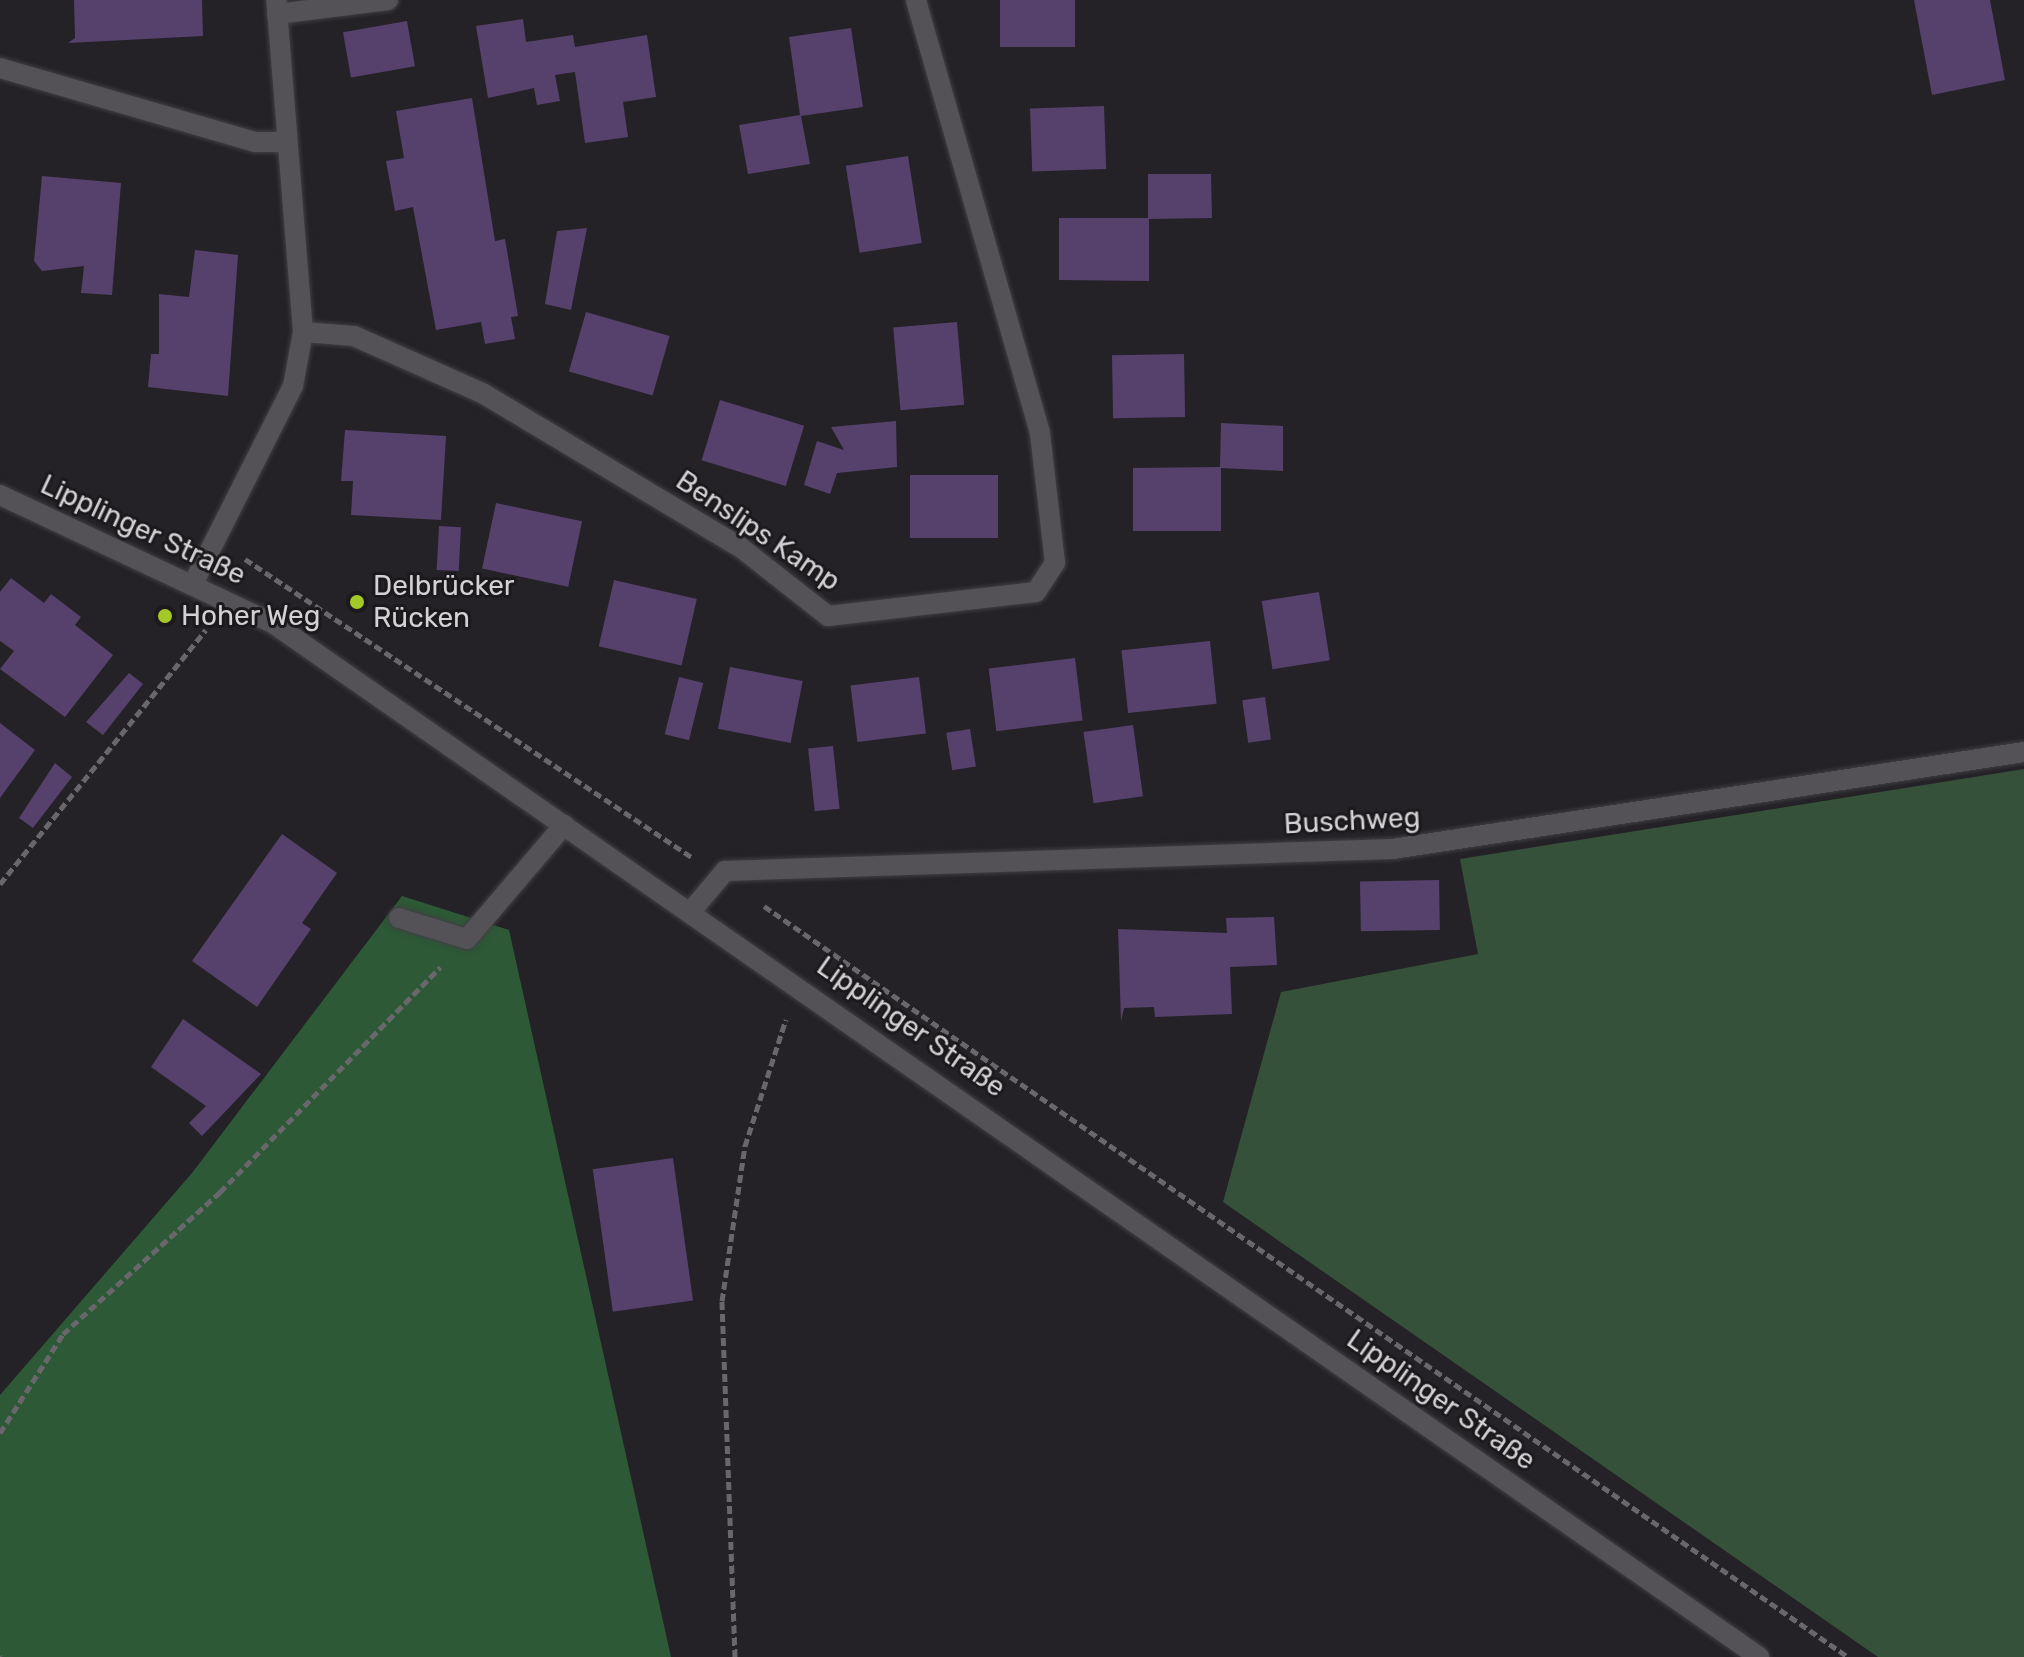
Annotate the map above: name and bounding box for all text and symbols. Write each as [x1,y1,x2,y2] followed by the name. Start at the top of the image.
[670,464,846,598] street label: Benslips Kamp
[35,468,251,592] street label: Lipplinger Straße
[373,569,514,635] place label: Delbrücker Rücken
[348,593,366,611] marker: Delbrücker Rücken
[181,599,322,633] place label: Hoher Weg
[156,607,174,625] marker: Hoher Weg
[1283,801,1421,841] street label: Buschweg
[810,949,1012,1105] street label: Lipplinger Straße
[1340,1322,1542,1478] street label: Lipplinger Straße

